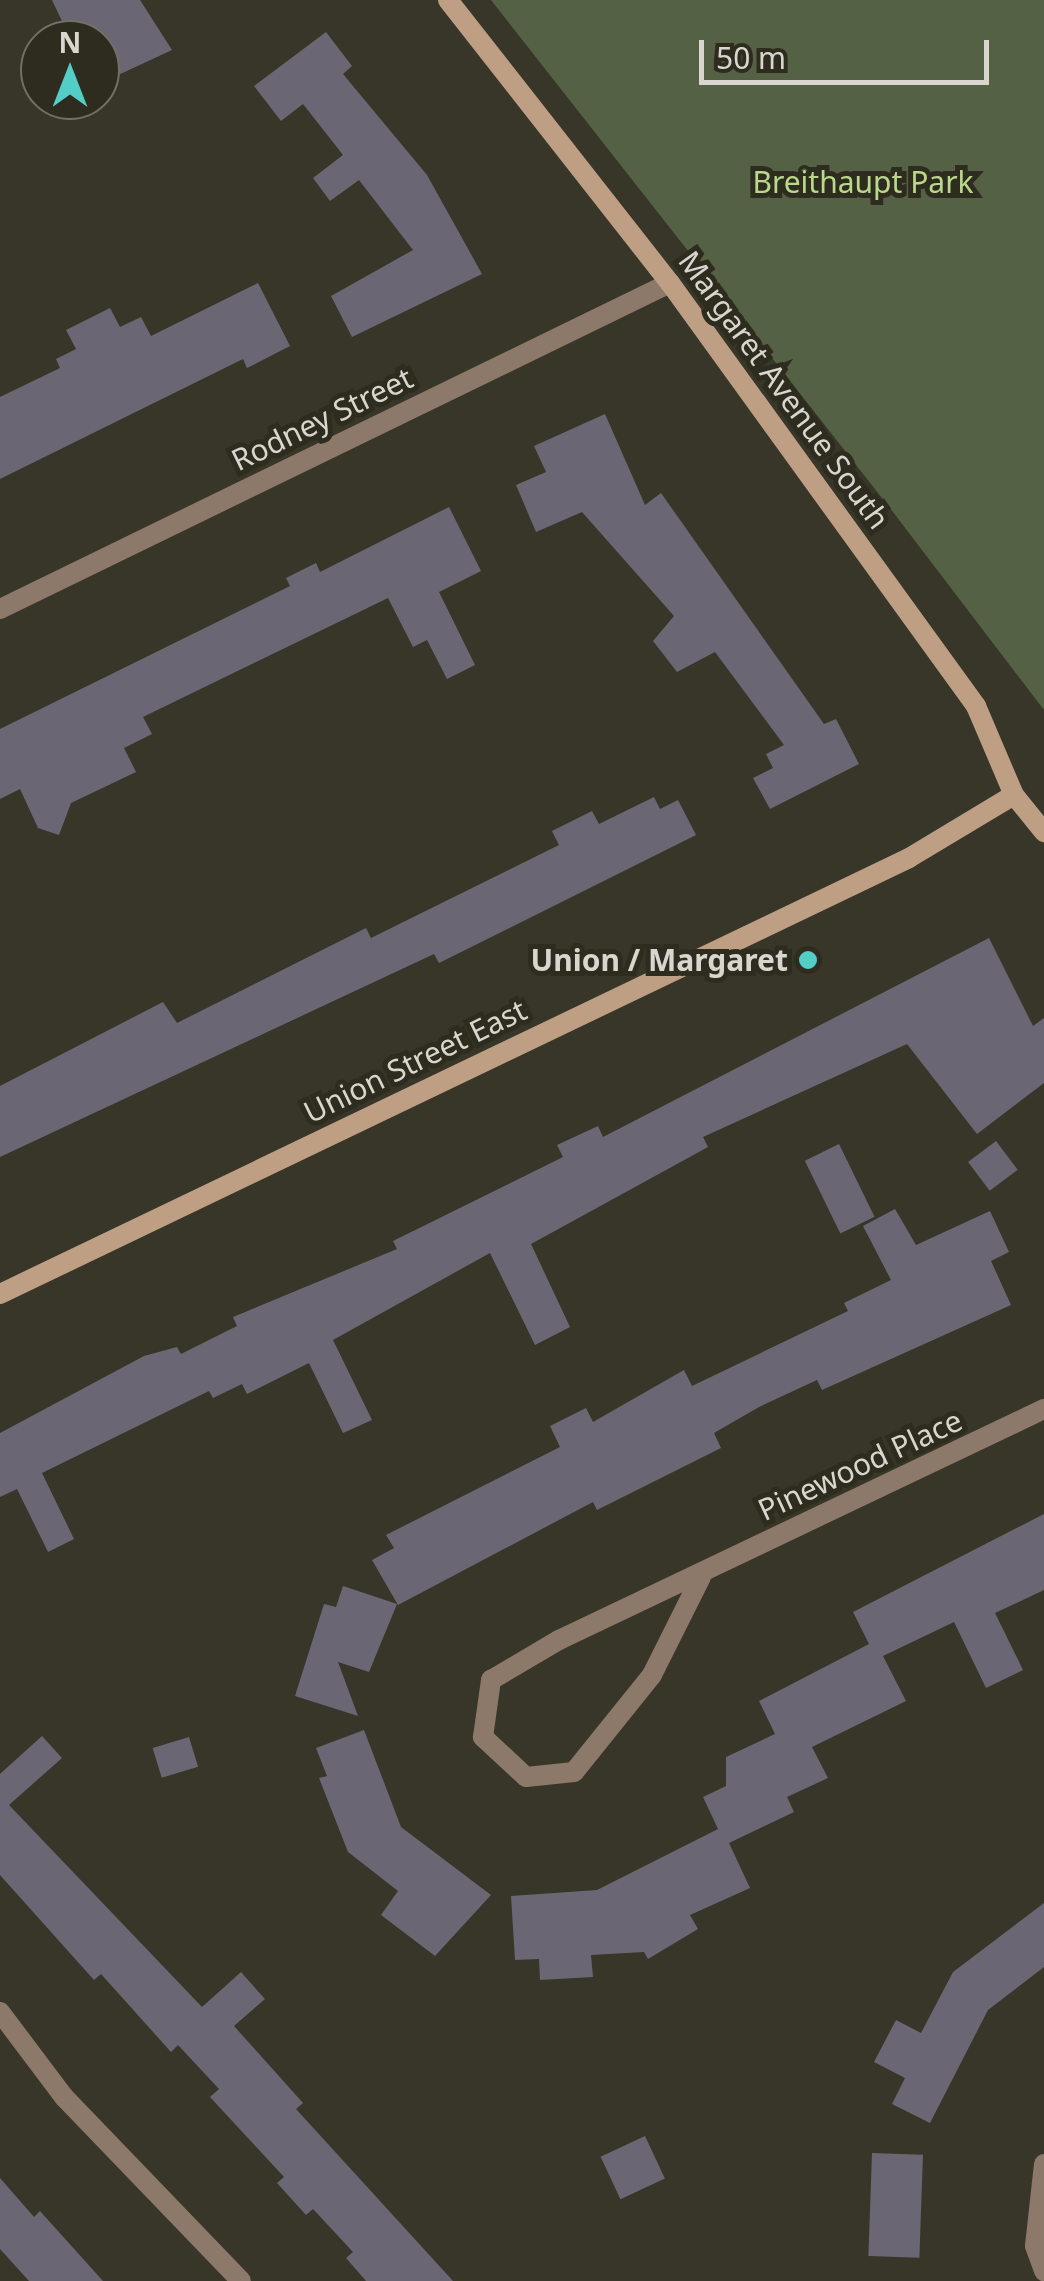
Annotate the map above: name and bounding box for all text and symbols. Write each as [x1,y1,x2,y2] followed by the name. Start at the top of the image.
[20,20,120,120] north arrow
[704,20,994,82] scale bar
[59,23,81,61] text: N
[716,37,786,78] text: 50 m
[752,164,974,200] park label: Breithaupt Park
[671,244,897,536] street label: Margaret Avenue South
[226,360,418,478] street label: Rodney Street
[531,942,788,978] place label: Union / Margaret
[797,949,819,971] marker: Union / Margaret
[298,992,532,1130] street label: Union Street East
[752,1402,968,1528] street label: Pinewood Place

